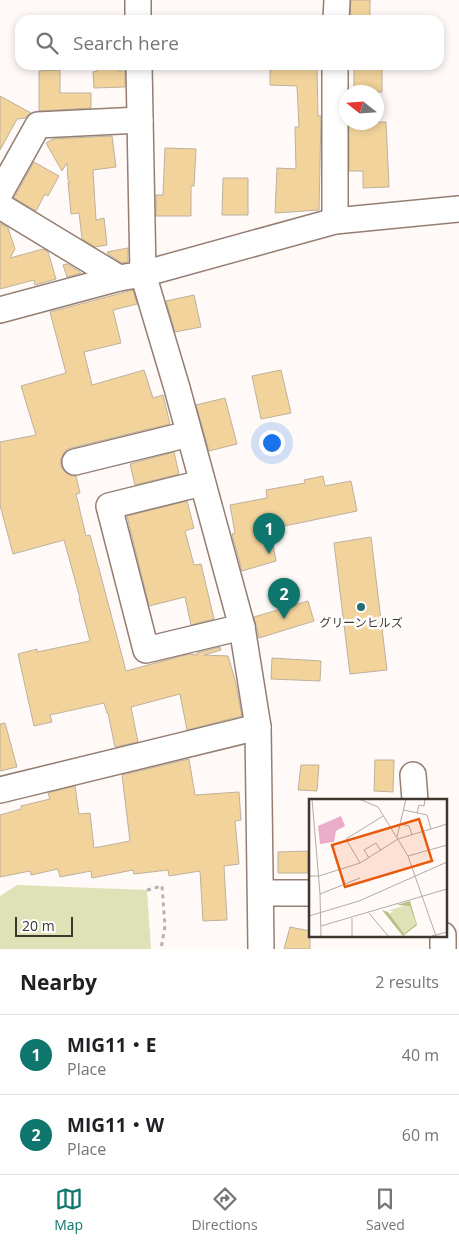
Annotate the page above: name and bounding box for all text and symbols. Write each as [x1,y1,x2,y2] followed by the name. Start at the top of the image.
[15,15,444,70] search box
[33,29,61,57] icon: search
[73,30,179,56] text: Search here
[339,85,384,130] north arrow
[259,430,285,456] your location
[253,513,285,554] pin: 1
[268,578,300,619] pin: 2
[355,601,367,613] marker: グリーンヒルズ
[319,614,403,631] place label: グリーンヒルズ
[309,799,446,936] inset map
[15,914,72,937] scale bar
[22,916,55,935] text: 20 m
[20,968,97,996] text: Nearby
[375,971,439,993] text: 2 results
[67,1032,156,1058] text: MIG11・E
[31,1044,41,1066] text: 1
[402,1044,439,1066] text: 40 m
[67,1058,106,1080] text: Place
[67,1112,164,1138] text: MIG11・W
[31,1124,41,1146] text: 2
[402,1124,439,1146] text: 60 m
[67,1138,106,1160] text: Place
[54,1185,83,1234] tab: Map
[191,1185,258,1234] tab: Directions
[366,1185,405,1234] tab: Saved

